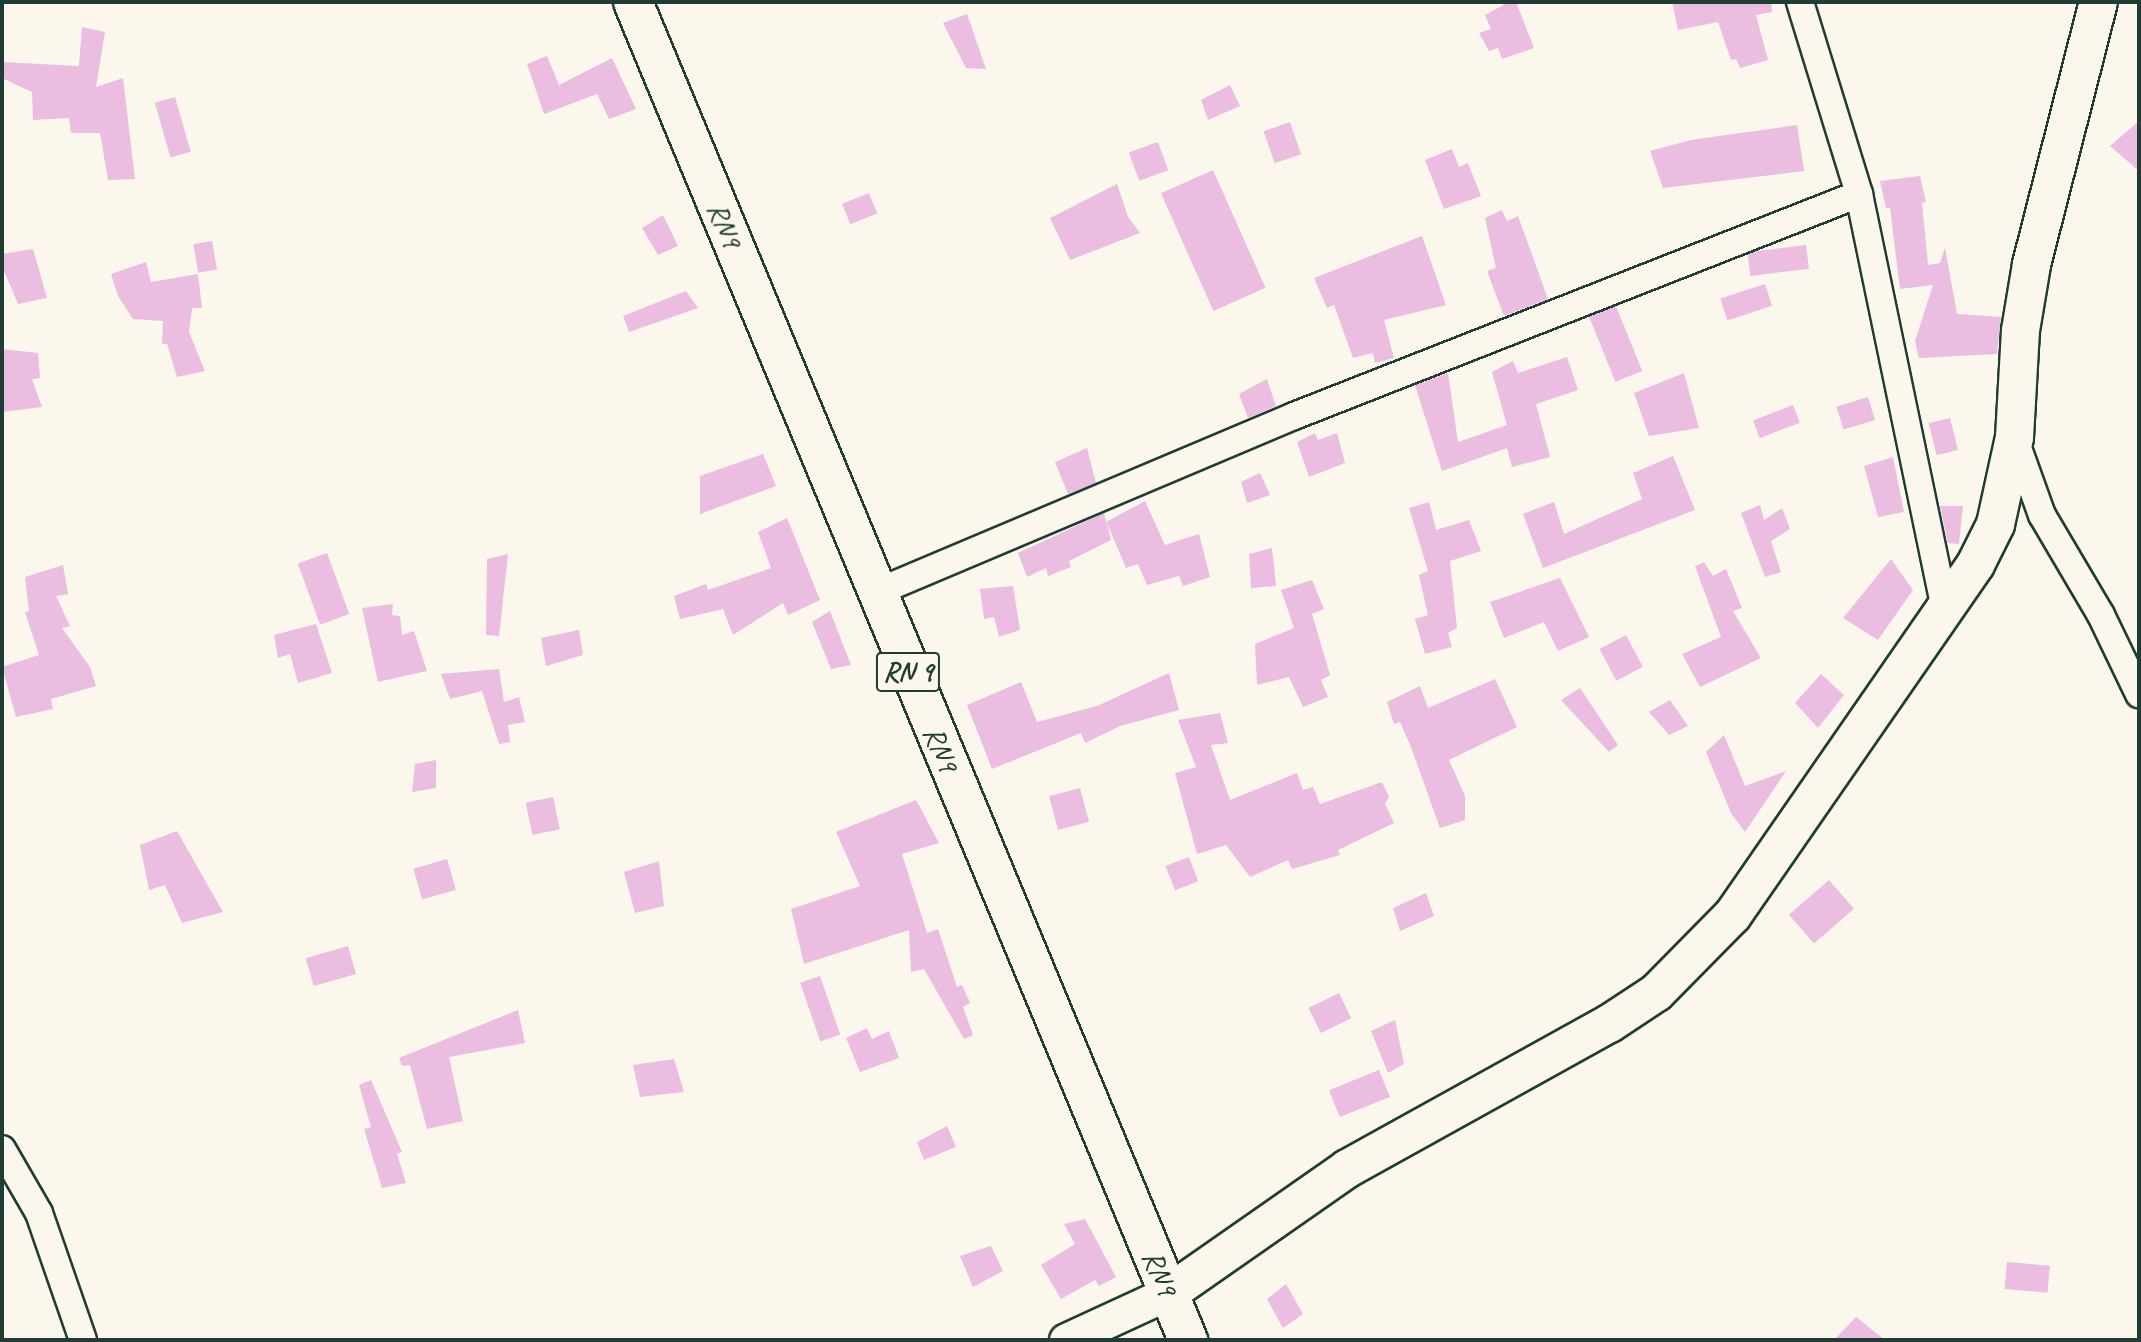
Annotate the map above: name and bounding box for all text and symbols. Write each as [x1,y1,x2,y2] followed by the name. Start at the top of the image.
[700,197,750,253] street label: RN9
[875,648,941,696] road number: RN 9
[915,721,967,777] street label: RN9
[1134,1245,1186,1301] street label: RN9

